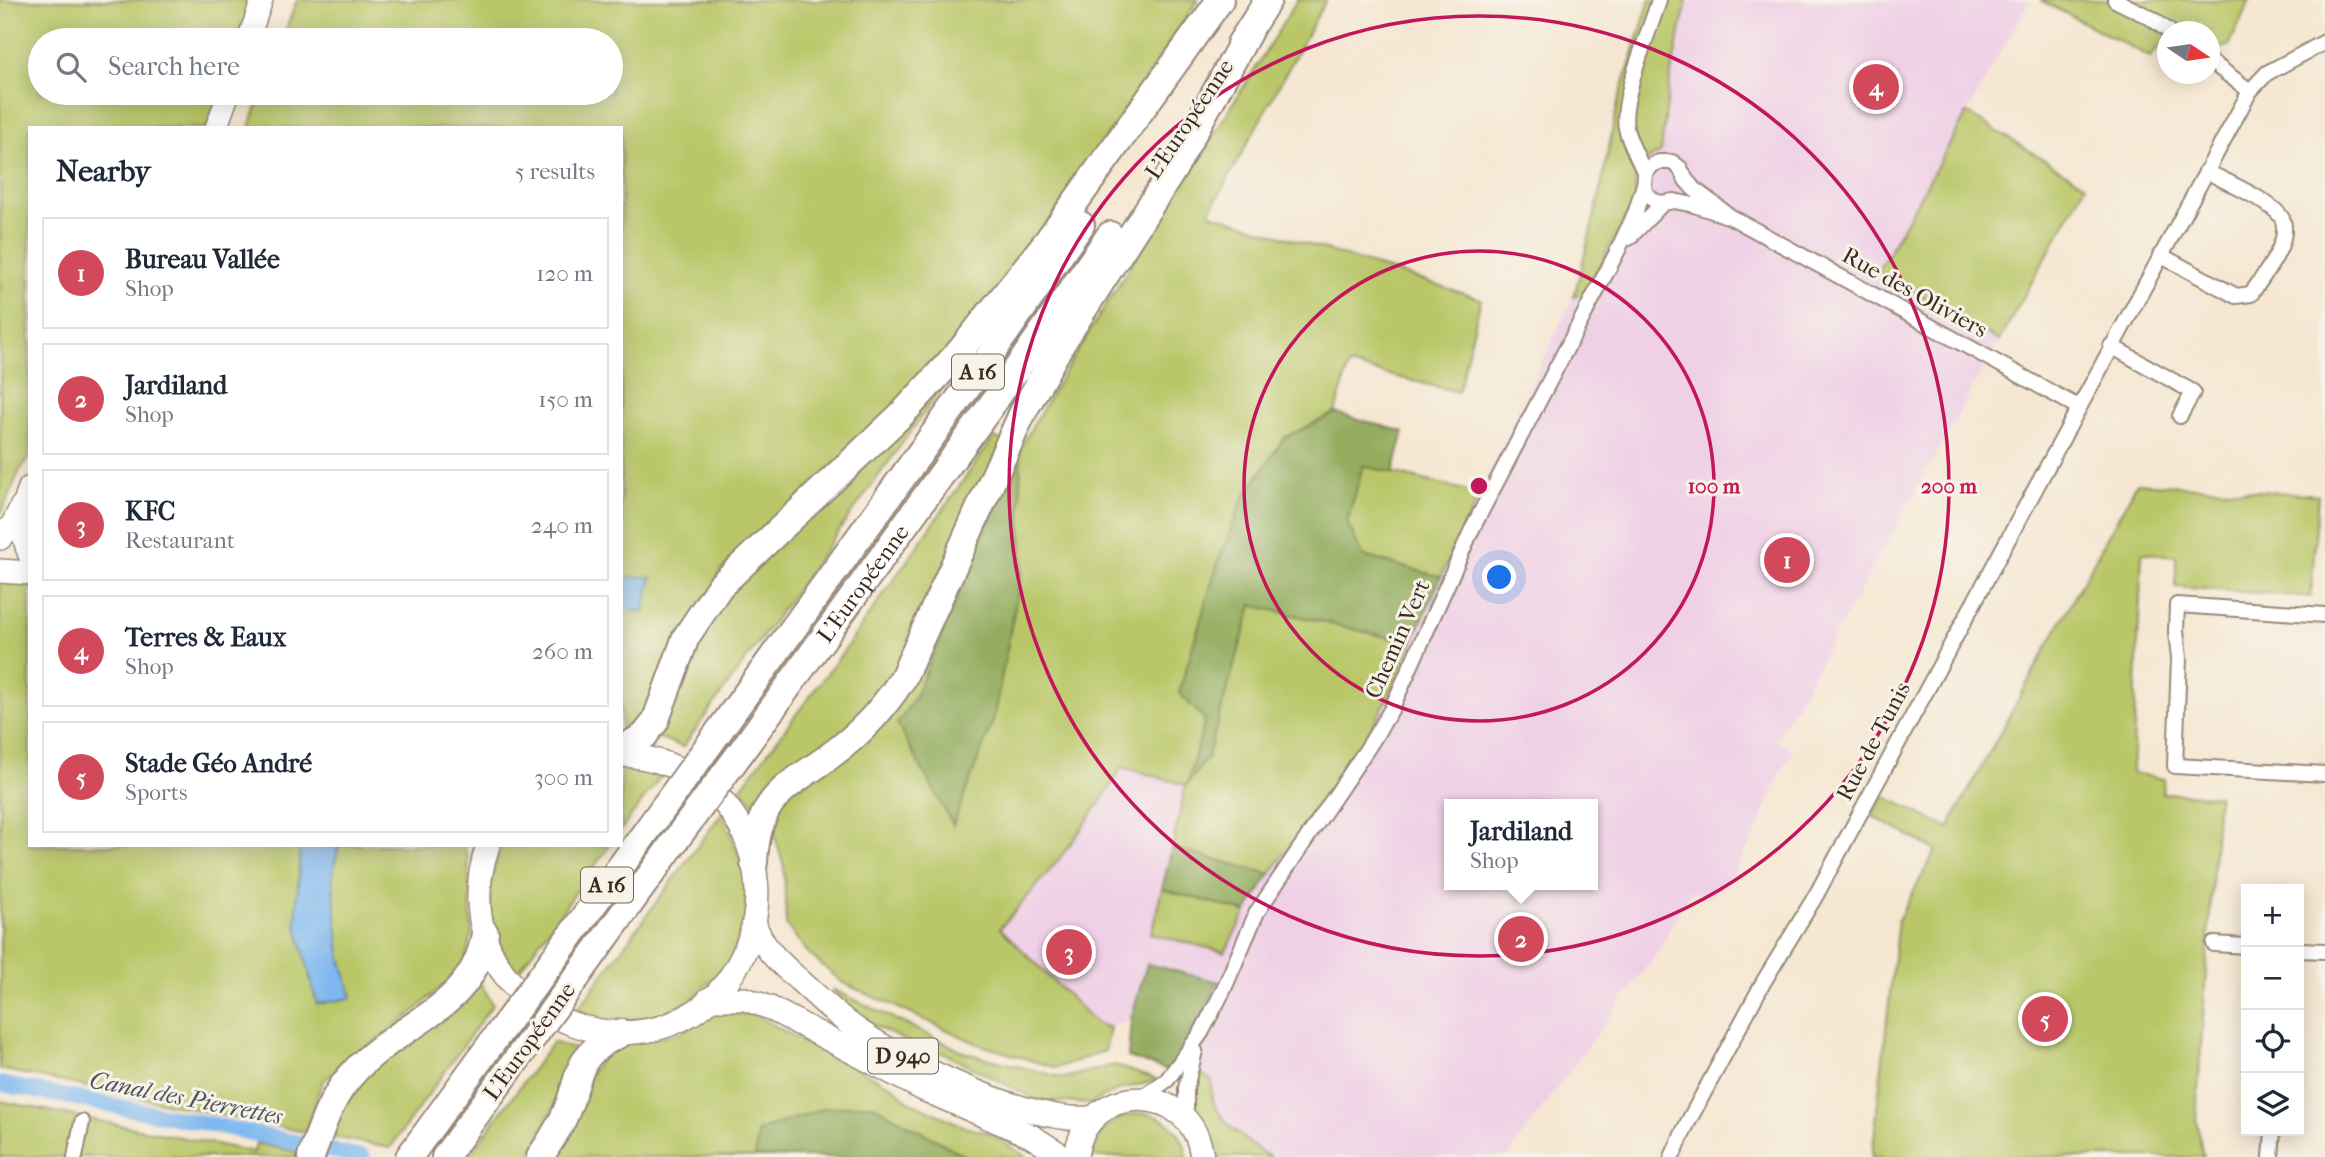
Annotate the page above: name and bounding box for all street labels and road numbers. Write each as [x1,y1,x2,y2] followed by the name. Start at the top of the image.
[1139,54,1239,184] street label: L'Européenne
[1838,241,1992,343] street label: Rue des Oliviers
[952,354,1004,390] road number: A 16
[812,519,915,648] street label: L'Européenne
[1359,576,1436,703] street label: Chemin Vert
[1831,677,1916,805] street label: Rue de Tunis
[581,868,633,903] road number: A 16
[478,977,581,1105] street label: L'Européenne
[868,1038,938,1074] road number: D 940

